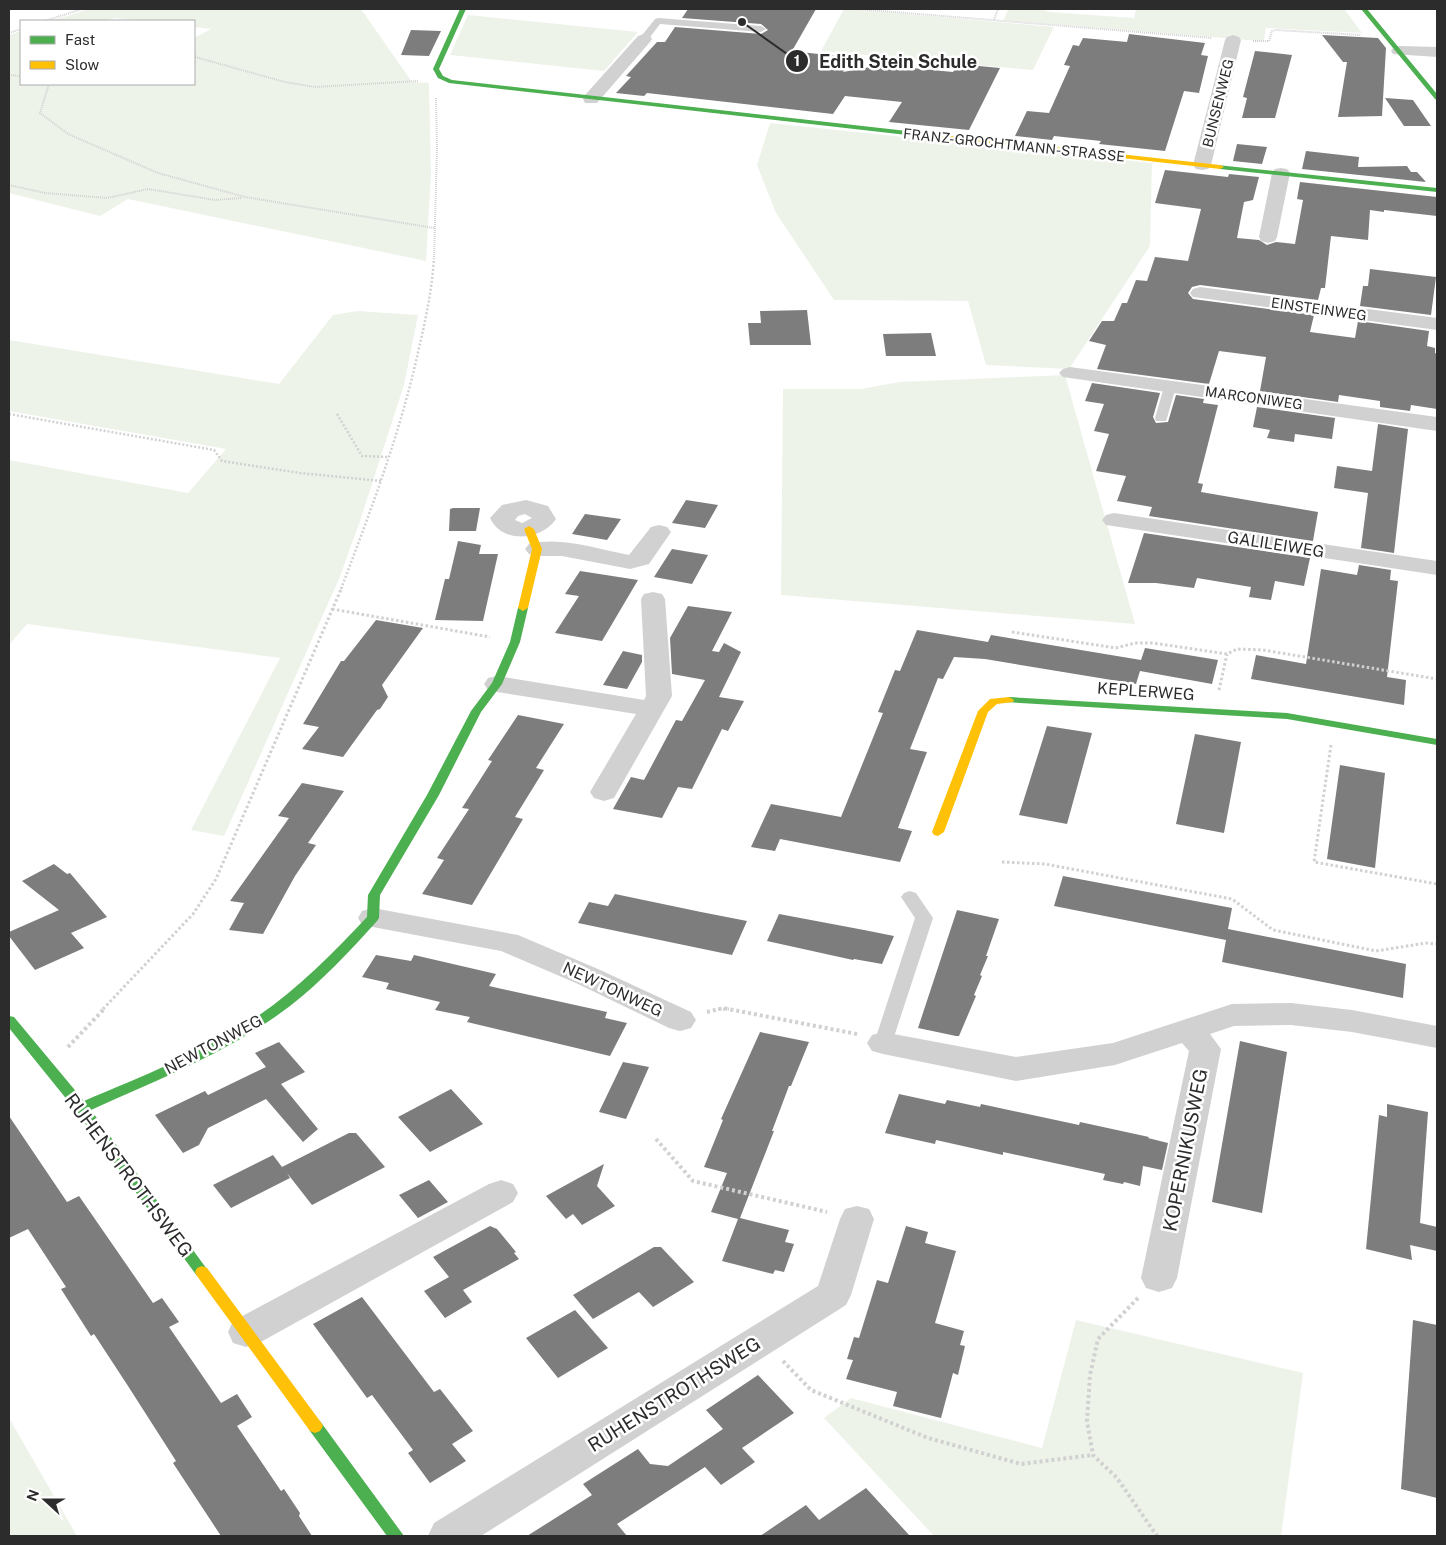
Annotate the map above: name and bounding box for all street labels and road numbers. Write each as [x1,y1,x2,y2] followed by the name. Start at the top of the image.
[1199,57,1237,149] street label: BUNSENWEG
[902,125,1126,165] street label: FRANZ-GROCHTMANN-STRASSE
[1270,294,1368,324] street label: EINSTEINWEG
[1204,383,1304,413] street label: MARCONIWEG
[1226,527,1326,562] street label: GALILEIWEG
[1097,679,1195,704] street label: KEPLERWEG
[560,958,666,1021] street label: NEWTONWEG
[161,1011,265,1078] street label: NEWTONWEG
[1158,1067,1212,1233] street label: KOPERNIKUSWEG
[60,1089,198,1261] street label: RUHENSTROTHSWEG
[584,1332,764,1456] street label: RUHENSTROTHSWEG

